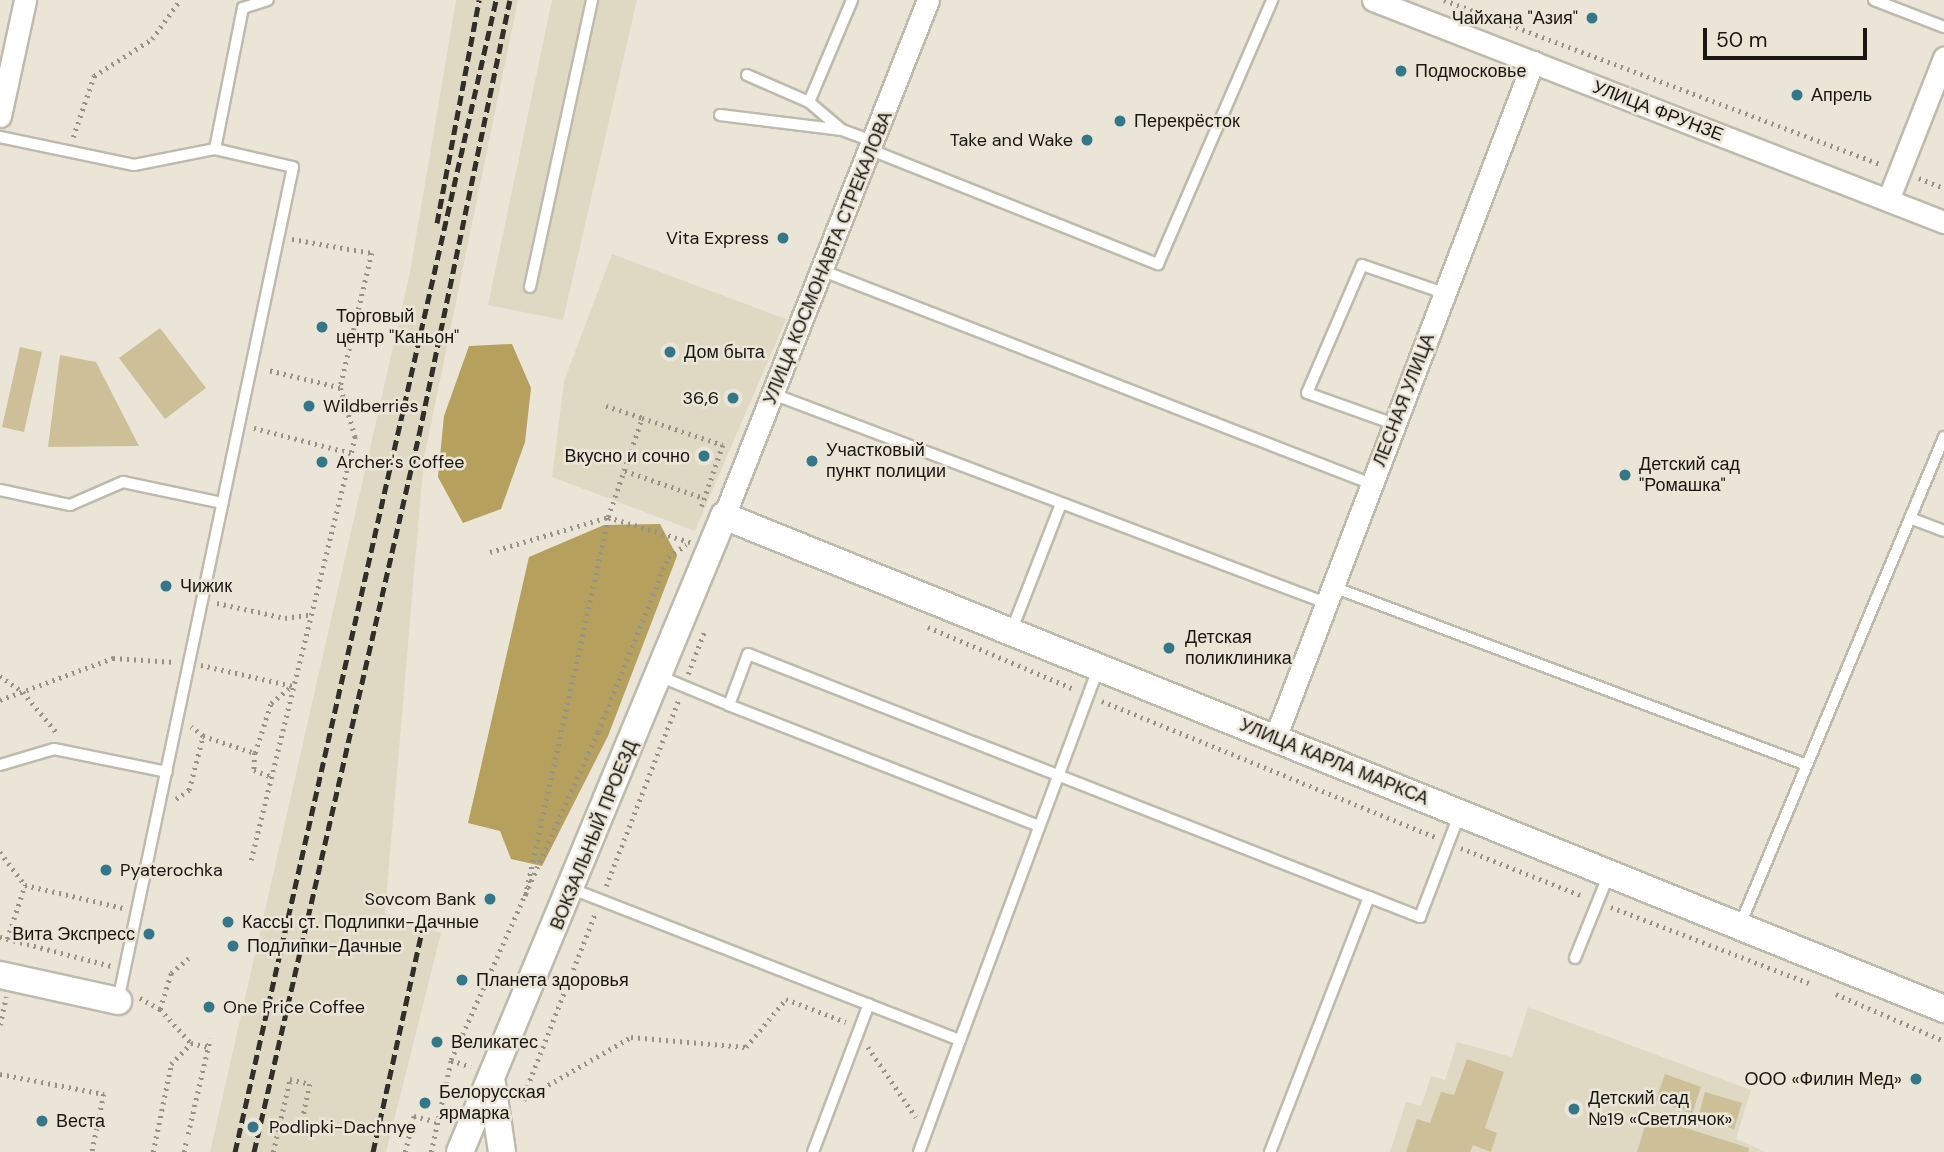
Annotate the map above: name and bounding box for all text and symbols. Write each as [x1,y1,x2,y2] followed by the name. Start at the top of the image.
[1452,7,1578,29] place label: Чайхана "Азия"
[1584,10,1600,26] marker: Чайхана "Азия"
[1706,14,1870,58] scale bar
[1716,26,1767,54] text: 50 m
[1415,60,1526,82] place label: Подмосковье
[1393,63,1409,79] marker: Подмосковье
[1590,76,1726,146] street label: УЛИЦА ФРУНЗЕ
[1811,84,1872,106] place label: Апрель
[1789,87,1805,103] marker: Апрель
[759,108,897,408] street label: УЛИЦА КОСМОНАВТА СТРЕКАЛОВА
[1134,110,1240,132] place label: Перекрёсток
[1112,113,1128,129] marker: Перекрёсток
[950,129,1073,151] place label: Take and Wake
[1079,132,1095,148] marker: Take and Wake
[666,227,769,249] place label: Vita Express
[775,230,791,246] marker: Vita Express
[336,306,459,348] place label: Торговый центр "Каньон"
[314,319,330,335] marker: Торговый центр "Каньон"
[1369,331,1439,469] street label: ЛЕСНАЯ УЛИЦА
[684,341,765,363] place label: Дом быта
[662,344,678,360] marker: Дом быта
[682,387,719,409] place label: 36,6
[725,390,741,406] marker: 36,6
[323,395,418,417] place label: Wildberries
[301,398,317,414] marker: Wildberries
[826,440,946,482] place label: Участковый пункт полиции
[564,445,690,467] place label: Вкусно и сочно
[696,448,712,464] marker: Вкусно и сочно
[336,451,464,473] place label: Archer's Coffee
[804,453,820,469] marker: Участковый пункт полиции
[314,454,330,470] marker: Archer's Coffee
[1639,454,1740,496] place label: Детский сад "Ромашка"
[1617,467,1633,483] marker: Детский сад "Ромашка"
[180,575,232,597] place label: Чижик
[158,578,174,594] marker: Чижик
[1185,627,1292,670] place label: Детская поликлиника
[1159,638,1179,658] marker: Детская поликлиника
[1236,714,1432,810] street label: УЛИЦА КАРЛА МАРКСА
[546,737,642,933] street label: ВОКЗАЛЬНЫЙ ПРОЕЗД
[120,859,223,881] place label: Pyaterochka
[98,862,114,878] marker: Pyaterochka
[364,888,476,910] place label: Sovcom Bank
[482,891,498,907] marker: Sovcom Bank
[242,911,479,933] place label: Кассы ст. Подлипки-Дачные
[220,914,236,930] marker: Кассы ст. Подлипки-Дачные
[12,923,135,945] place label: Вита Экспресс
[141,926,157,942] marker: Вита Экспресс
[247,935,402,957] place label: Подлипки-Дачные
[225,938,241,954] marker: Подлипки-Дачные
[476,969,629,991] place label: Планета здоровья
[454,972,470,988] marker: Планета здоровья
[223,996,365,1018] place label: One Price Coffee
[201,999,217,1015] marker: One Price Coffee
[451,1031,538,1053] place label: Великатес
[429,1034,445,1050] marker: Великатес
[1745,1068,1902,1090] place label: ООО «Филин Мед»
[1908,1071,1924,1087] marker: ООО «Филин Мед»
[439,1082,546,1124] place label: Белорусская ярмарка
[1588,1088,1732,1130] place label: Детский сад №19 «Светлячок»
[417,1095,433,1111] marker: Белорусская ярмарка
[1566,1101,1582,1117] marker: Детский сад №19 «Светлячок»
[56,1110,105,1132] place label: Веста
[34,1113,50,1129] marker: Веста
[269,1116,416,1138] place label: Podlipki-Dachnye
[243,1117,263,1137] marker: Podlipki-Dachnye

